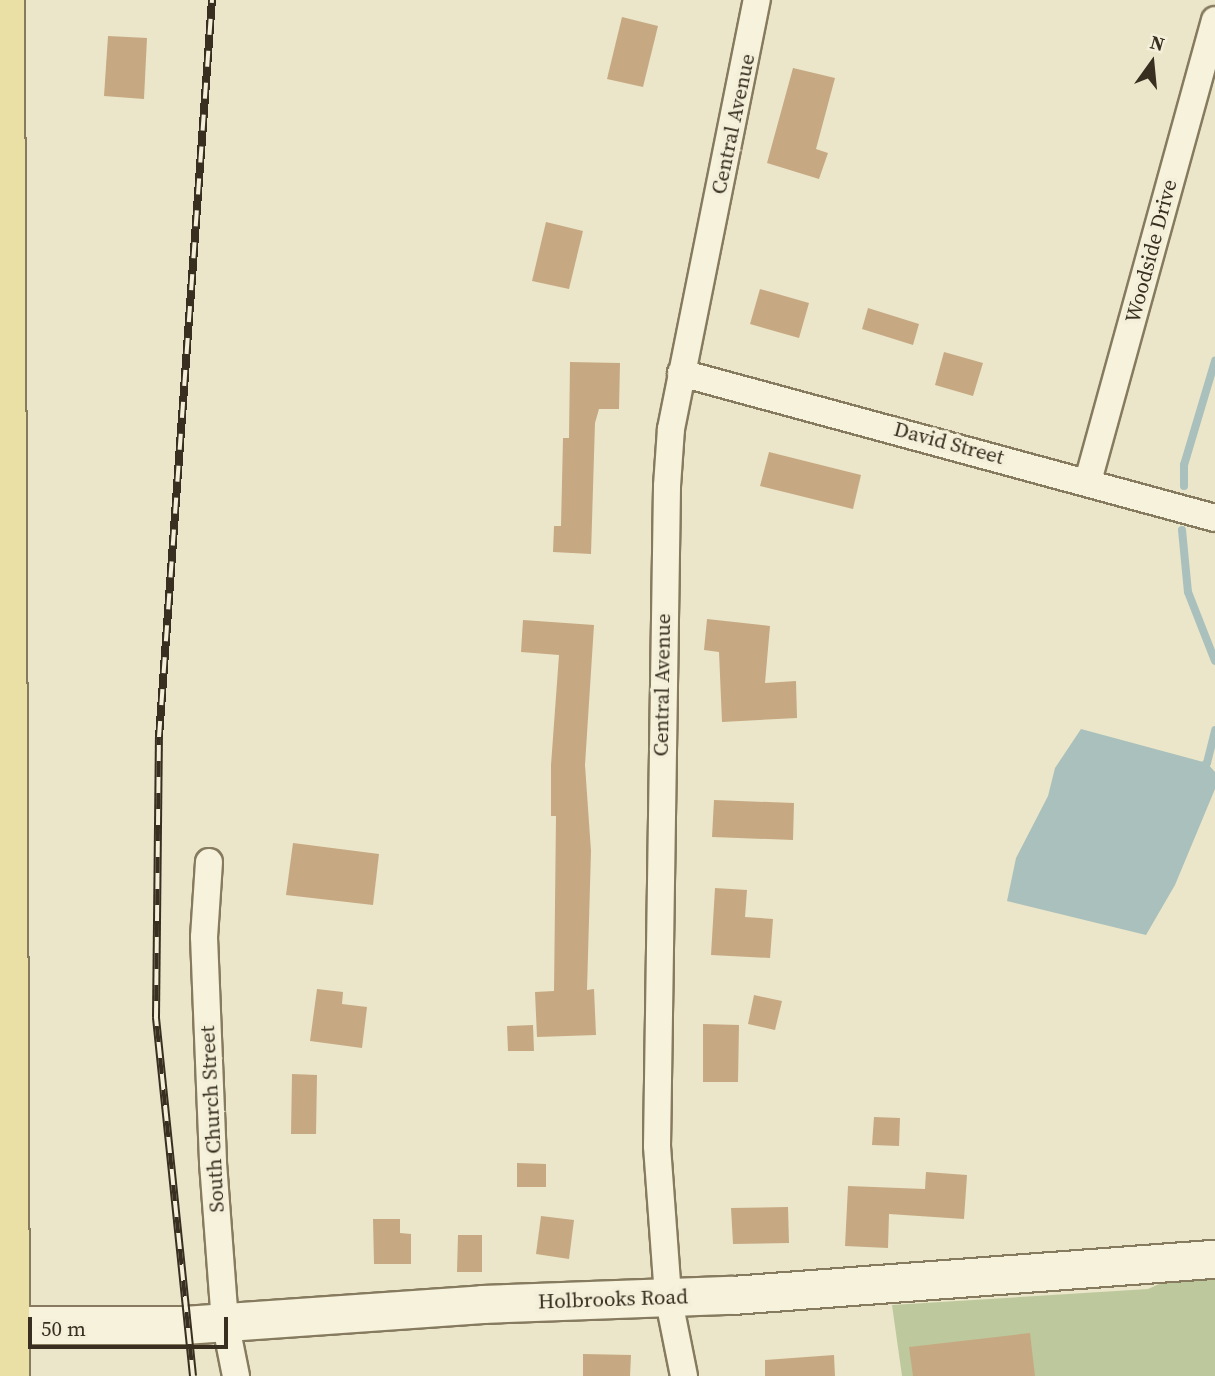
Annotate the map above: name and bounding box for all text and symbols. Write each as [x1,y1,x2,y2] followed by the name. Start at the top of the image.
[1117,28,1187,98] north arrow
[1147,28,1167,57] text: N
[706,52,760,196] street label: Central Avenue
[1120,177,1182,325] street label: Woodside Drive
[891,416,1007,470] street label: David Street
[648,613,676,757] street label: Central Avenue
[195,1025,229,1213] street label: South Church Street
[537,1284,689,1314] street label: Holbrooks Road
[32,1302,231,1346] scale bar
[41,1314,86,1343] text: 50 m

